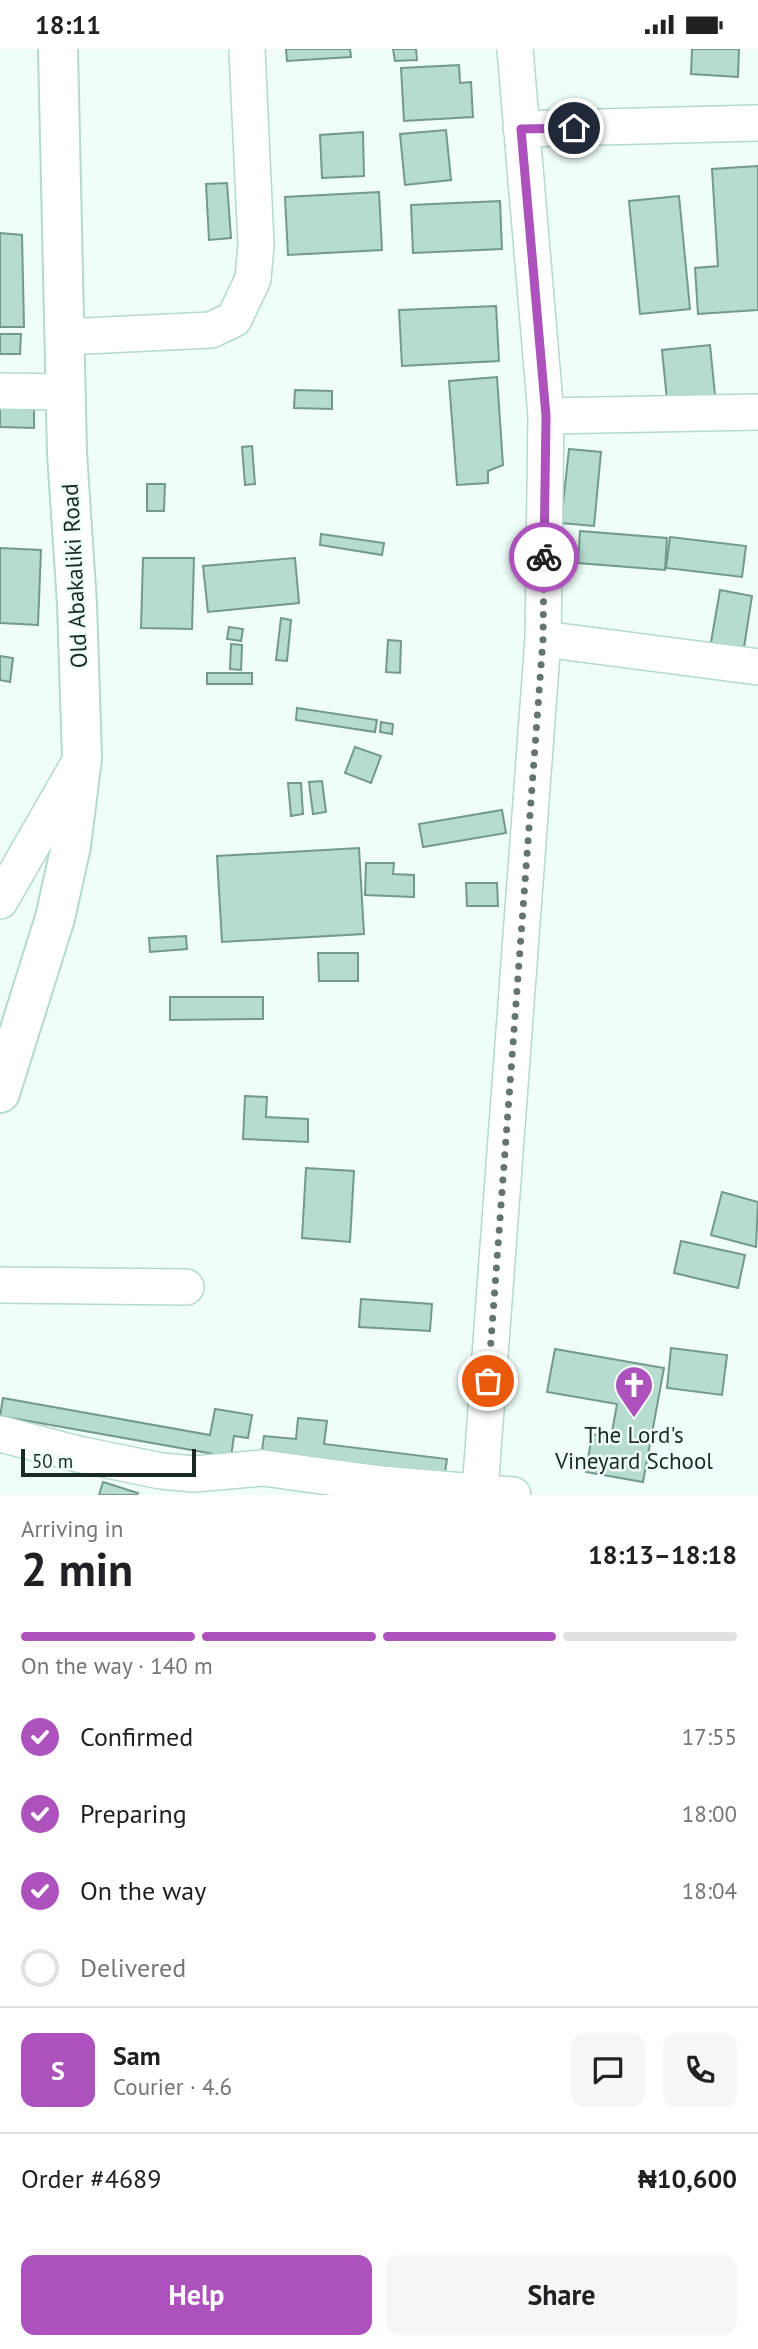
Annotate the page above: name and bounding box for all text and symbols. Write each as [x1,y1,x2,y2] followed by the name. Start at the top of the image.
[35,8,101,41] text: 18:11
[544,98,604,158] pin
[555,109,593,147] icon: home
[55,483,93,669] street label: Old Abakaliki Road
[509,522,579,592] courier
[525,538,563,576] icon: bike
[458,1351,518,1411] pin
[469,1362,507,1400] icon: bag
[613,1364,655,1419] church icon: The Lord's Vineyard School
[554,1420,713,1475] place label: The Lord's Vineyard School
[21,1446,196,1478] scale bar
[32,1449,73,1473] text: 50 m
[21,1514,123,1543] text: Arriving in
[588,1538,737,1571] text: 18:13–18:18
[21,1539,133,1599] text: 2 min
[21,1651,213,1680] text: On the way · 140 m
[21,1718,59,1756] icon: check
[80,1720,193,1753] text: Confirmed
[682,1722,737,1751] text: 17:55
[21,1795,59,1833] icon: check
[80,1797,187,1830] text: Preparing
[682,1799,737,1828] text: 18:00
[21,1872,59,1910] icon: check
[80,1874,206,1907] text: On the way
[682,1876,737,1905] text: 18:04
[80,1951,186,1984] text: Delivered
[571,2033,645,2107] button: chat
[663,2033,737,2107] button: phone
[113,2039,161,2072] text: Sam
[51,2054,65,2087] text: S
[113,2072,232,2101] text: Courier · 4.6
[21,2162,161,2195] text: Order #4689
[638,2162,737,2195] text: ₦10,600
[21,2255,372,2335] button: Help
[386,2255,737,2335] button: Share

